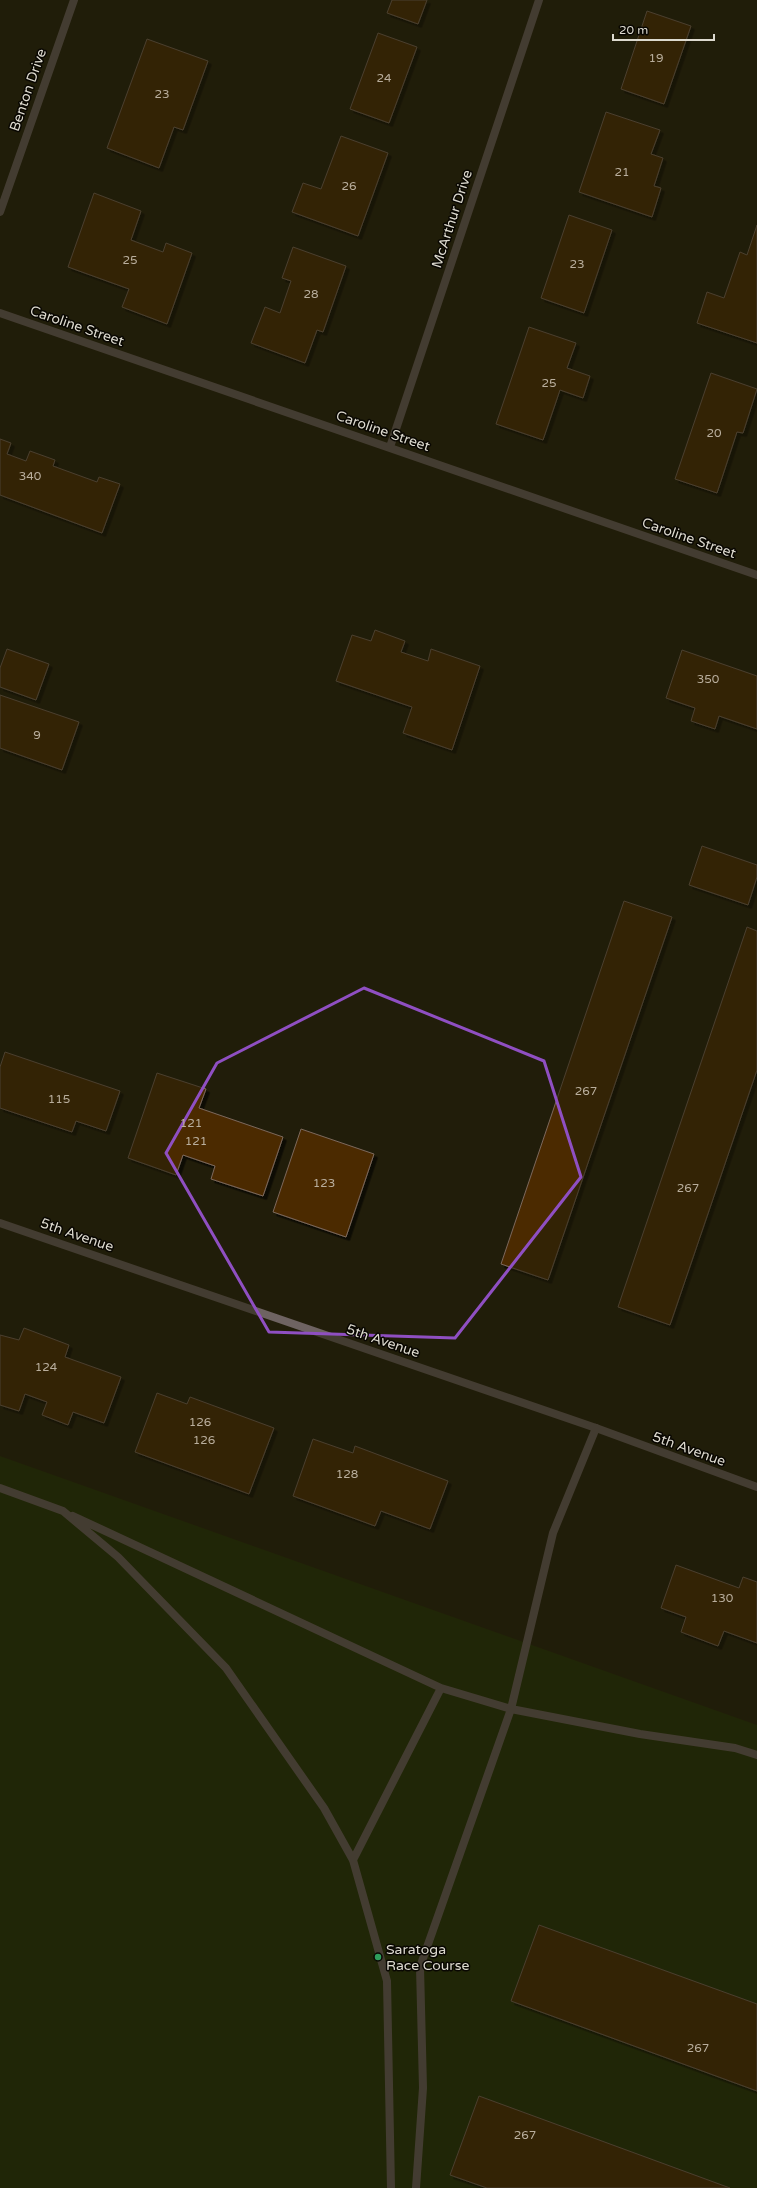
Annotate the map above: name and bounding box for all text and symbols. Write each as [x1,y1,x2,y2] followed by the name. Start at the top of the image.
[613,16,714,42] scale bar
[619,23,648,37] text: 20 m
[6,46,50,134] street label: Benton Drive
[648,51,664,65] house number: 19
[376,71,392,85] house number: 24
[154,87,170,101] house number: 23
[614,165,630,179] house number: 21
[428,168,476,270] street label: McArthur Drive
[341,179,357,193] house number: 26
[122,253,138,267] house number: 25
[569,257,585,271] house number: 23
[303,287,319,301] house number: 28
[28,302,127,350] street label: Caroline Street
[541,376,557,390] house number: 25
[334,407,433,455] street label: Caroline Street
[706,426,722,440] house number: 20
[19,469,42,483] house number: 340
[640,514,739,562] street label: Caroline Street
[697,672,720,686] house number: 350
[33,728,41,742] house number: 9
[575,1084,597,1098] house number: 267
[48,1092,70,1106] house number: 115
[180,1116,202,1130] house number: 121
[185,1134,207,1148] house number: 121
[313,1176,335,1190] house number: 123
[677,1181,699,1195] house number: 267
[38,1215,116,1255] street label: 5th Avenue
[344,1321,422,1361] street label: 5th Avenue
[35,1360,58,1374] house number: 124
[189,1415,211,1429] house number: 126
[650,1428,728,1470] street label: 5th Avenue
[193,1433,215,1447] house number: 126
[336,1467,358,1481] house number: 128
[711,1591,734,1605] house number: 130
[386,1941,469,1974] place label: Saratoga Race Course
[373,1952,383,1962] marker: Saratoga Race Course
[687,2041,709,2055] house number: 267
[514,2128,536,2142] house number: 267

